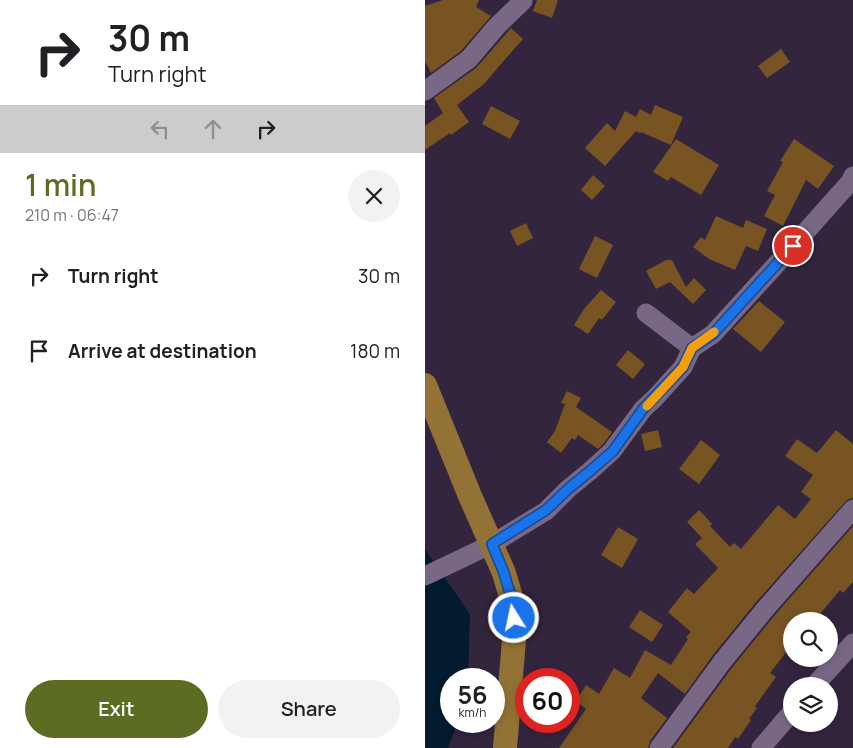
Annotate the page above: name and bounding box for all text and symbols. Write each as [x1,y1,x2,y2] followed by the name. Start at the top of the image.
[108,14,190,62] text: 30 m
[25,20,90,85] icon: right
[108,59,206,89] text: Turn right
[146,115,174,143] icon: left
[199,115,227,143] icon: ahead
[252,115,280,143] icon: right
[25,164,97,205] text: 1 min
[348,170,400,222] button: close
[25,204,119,226] text: 210 m · 06:47
[772,225,814,267] pin
[779,232,807,260] icon: arrive
[25,262,53,290] icon: right
[68,263,158,289] text: Turn right
[358,263,400,289] text: 30 m
[25,337,53,365] icon: arrive
[68,338,257,364] text: Arrive at destination
[350,338,400,364] text: 180 m
[487,591,539,643] position arrow
[783,612,838,732] map controls
[783,612,838,667] button: search
[515,668,580,733] speed limit sign: 60
[457,677,488,712] text: 56
[783,677,838,732] button: layers
[25,680,208,738] button: Exit
[218,680,400,738] button: Share
[459,704,486,721] text: km/h

